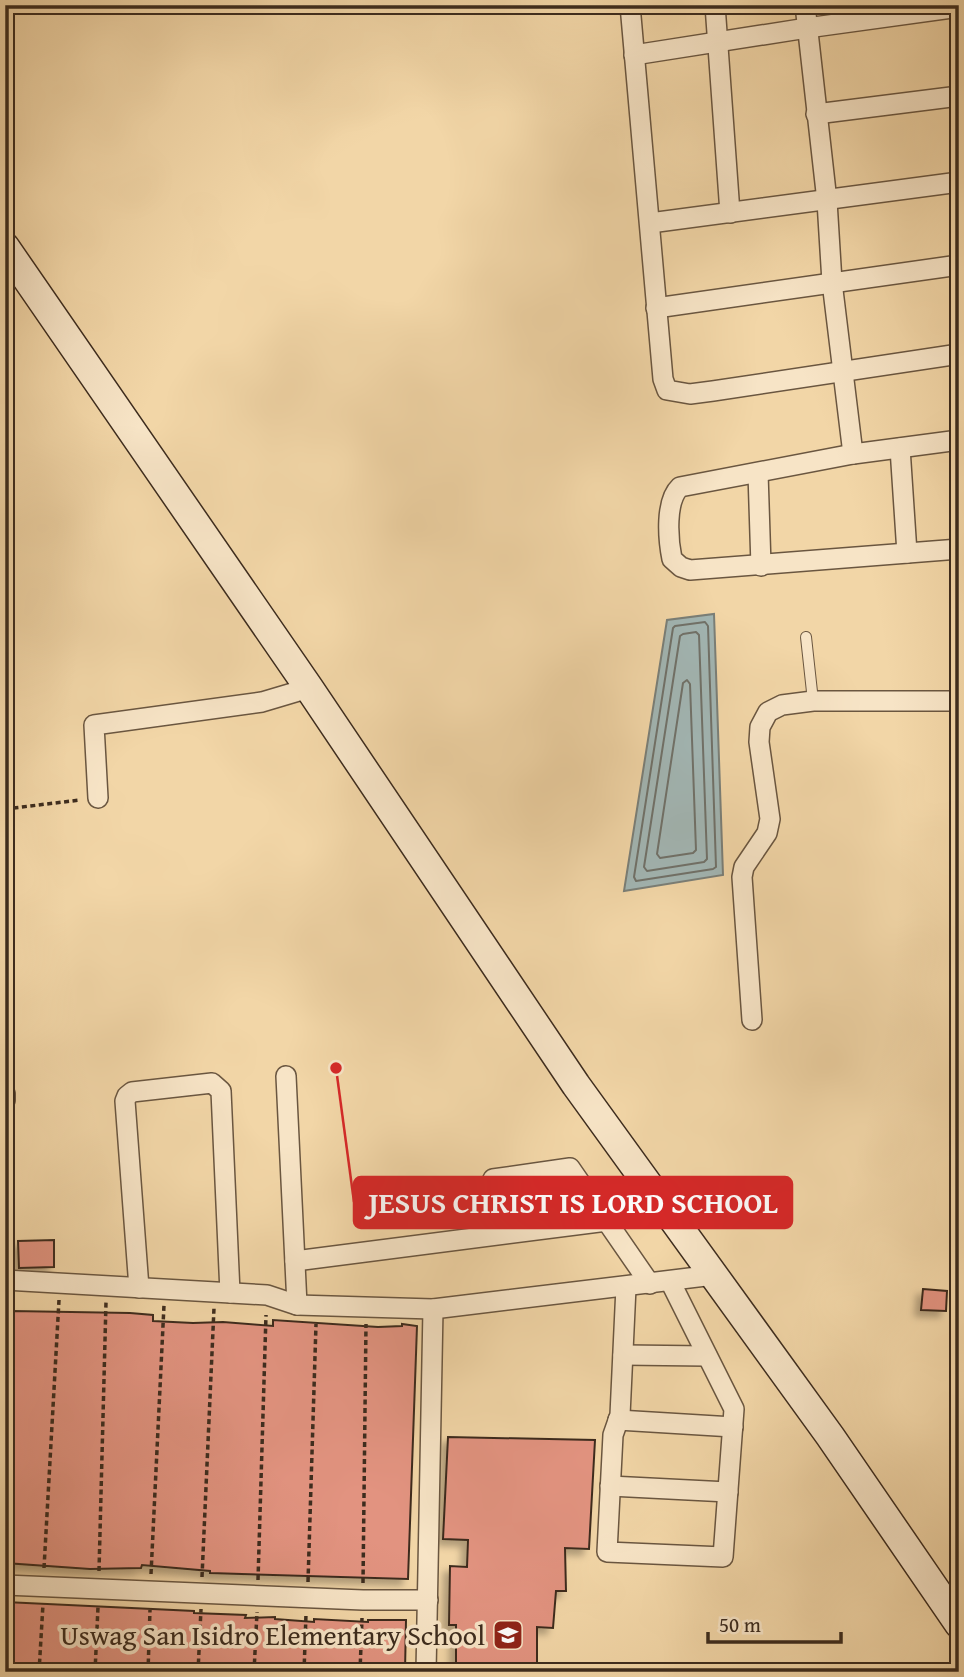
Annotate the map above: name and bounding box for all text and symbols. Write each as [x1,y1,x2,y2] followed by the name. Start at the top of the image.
[354,1177,792,1228] callout: JESUS CHRIST IS LORD SCHOOL
[363,1180,778,1224] text: JESUS CHRIST IS LORD SCHOOL
[708,1600,842,1644] scale bar
[719,1609,761,1640] text: 50 m
[60,1614,485,1655] place label: Uswag San Isidro Elementary School
[491,1618,525,1652] school or university icon: Uswag San Isidro Elementary School

